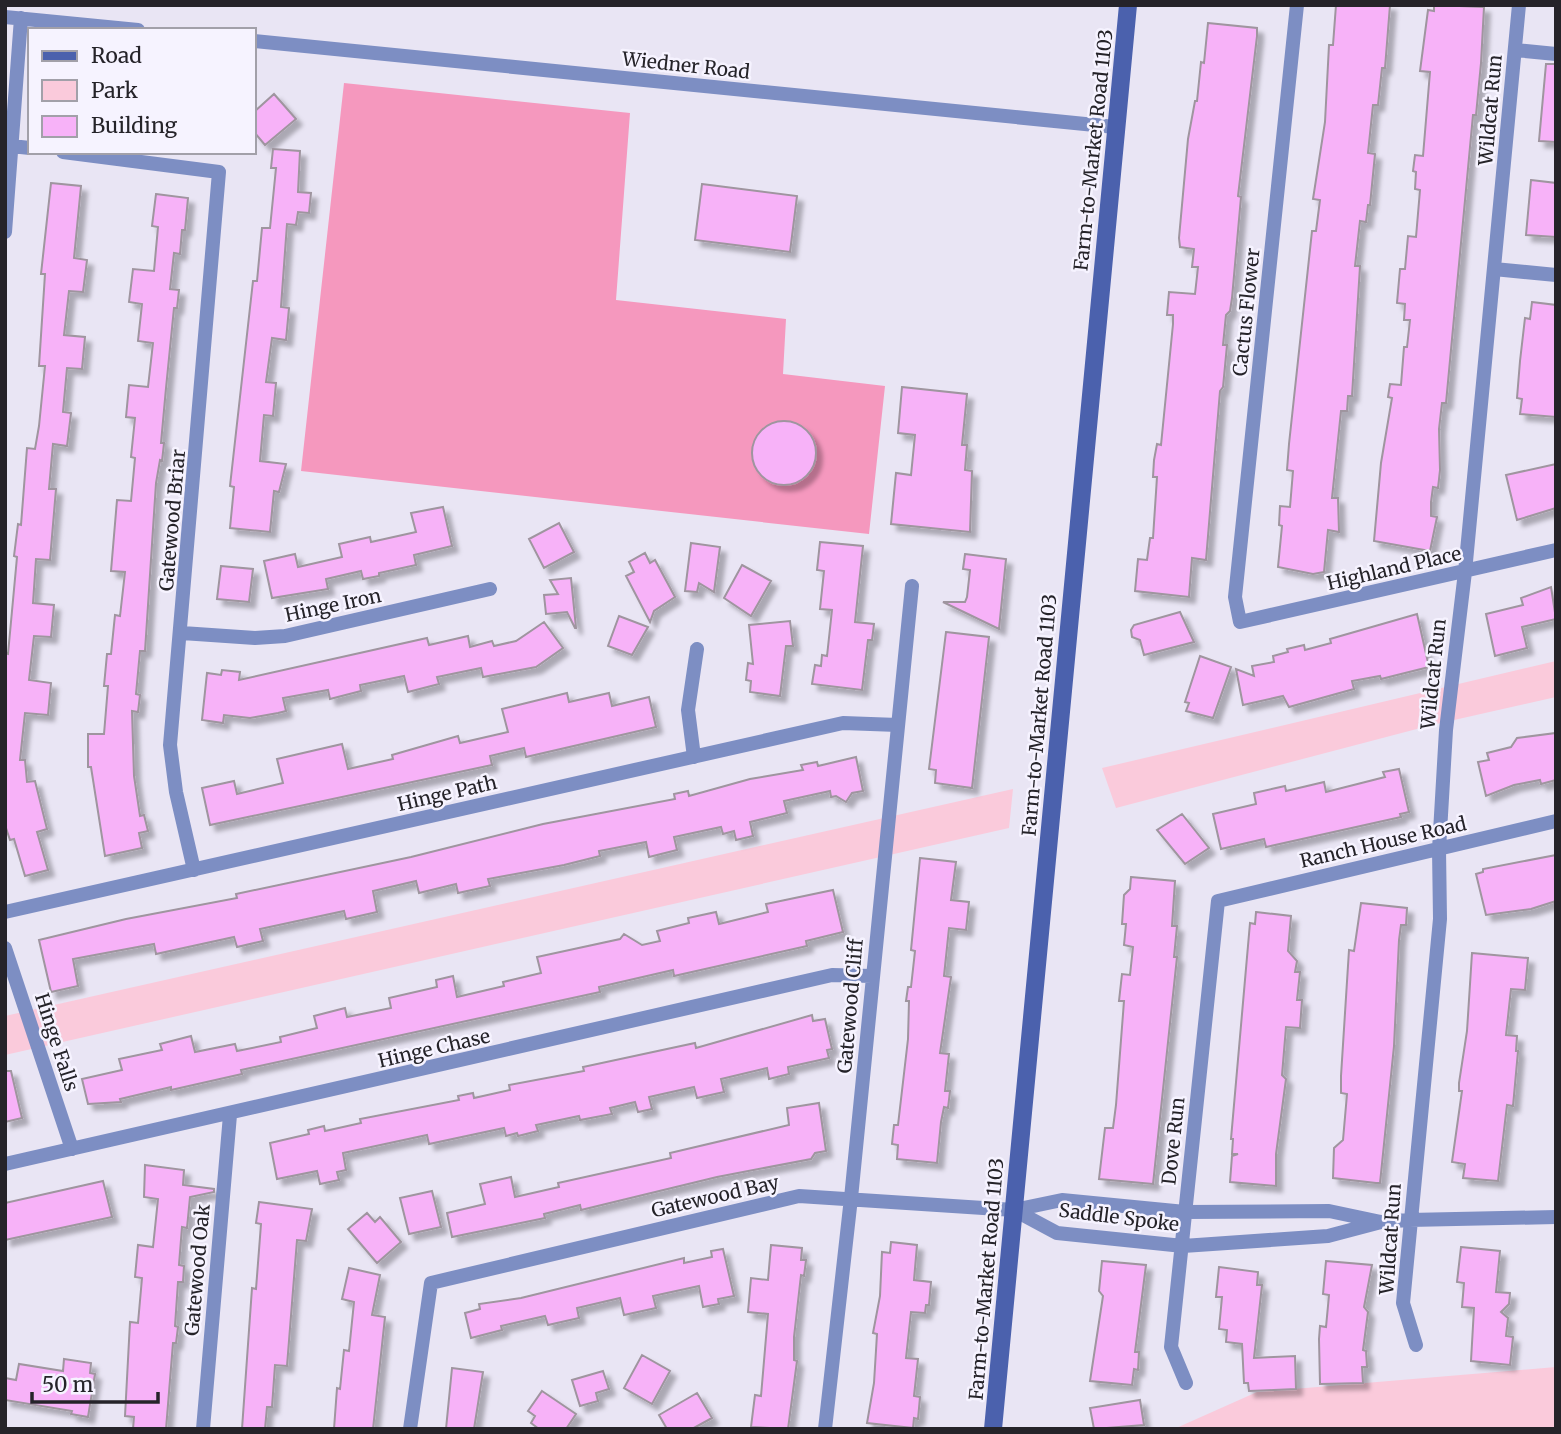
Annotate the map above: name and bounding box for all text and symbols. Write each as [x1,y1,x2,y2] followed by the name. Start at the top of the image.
[28,28,256,154] legend
[1068,28,1118,272] street label: Farm-to-Market Road 1103
[91,42,142,69] text: Road
[620,46,751,84] street label: Wiedner Road
[1473,53,1507,167] street label: Wildcat Run
[91,77,138,104] text: Park
[91,112,178,139] text: Building
[1227,246,1265,377] street label: Cactus Flower
[154,448,190,592] street label: Gatewood Briar
[1325,541,1464,595] street label: Highland Place
[283,583,384,627] street label: Hinge Iron
[1016,593,1062,837] street label: Farm-to-Market Road 1103
[1415,617,1451,732] street label: Wildcat Run
[395,770,499,816] street label: Hinge Path
[1297,811,1469,873] street label: Ranch House Road
[832,937,868,1074] street label: Gatewood Cliff
[30,990,84,1094] street label: Hinge Falls
[376,1023,492,1073] street label: Hinge Chase
[1156,1096,1190,1186] street label: Dove Run
[963,1157,1009,1401] street label: Farm-to-Market Road 1103
[649,1170,781,1222] street label: Gatewood Bay
[1374,1182,1406,1296] street label: Wildcat Run
[1057,1198,1181,1236] street label: Saddle Spoke
[179,1203,215,1337] street label: Gatewood Oak
[32,1360,158,1404] scale bar
[42,1371,93,1398] text: 50 m

